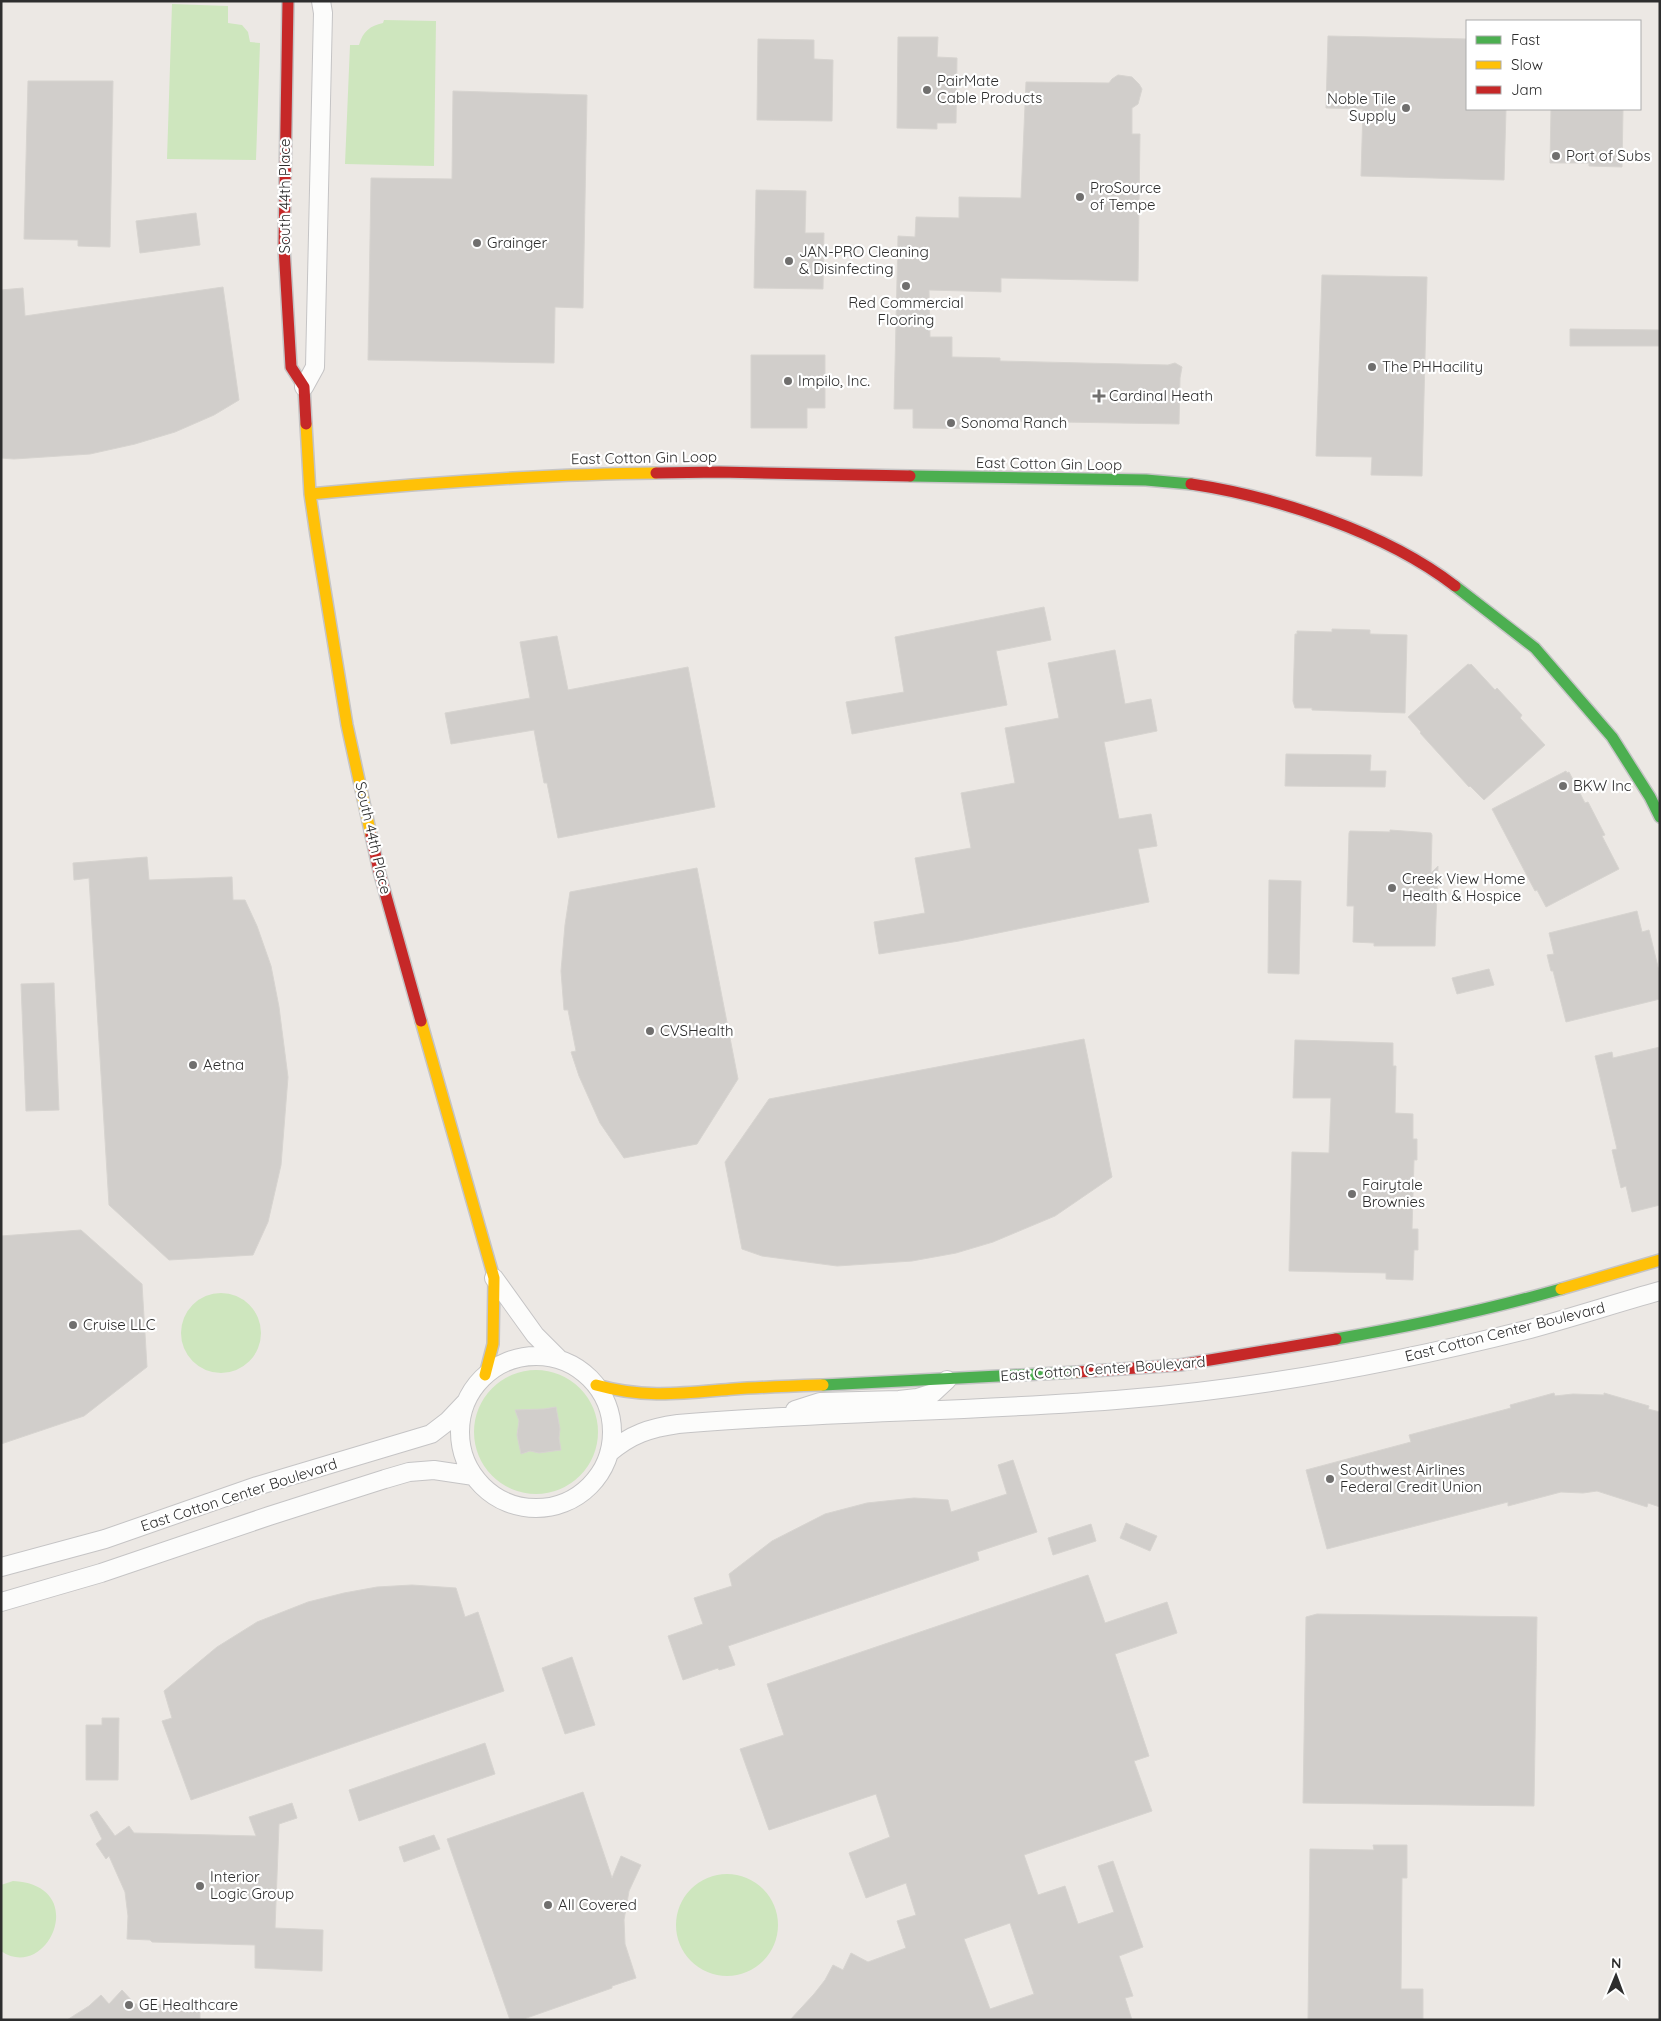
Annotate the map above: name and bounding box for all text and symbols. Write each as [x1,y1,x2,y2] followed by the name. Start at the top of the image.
[1466,20,1641,110] legend
[1511,30,1540,49] text: Fast
[1511,55,1543,74] text: Slow
[937,71,1042,107] place label: PairMate Cable Products
[1511,80,1542,99] text: Jam
[921,84,933,96] marker: PairMate Cable Products
[1327,89,1396,125] place label: Noble Tile Supply
[1400,102,1412,114] marker: Noble Tile Supply
[275,139,294,253] street label: South 44th Place
[1566,146,1650,165] place label: Port of Subs
[1550,150,1562,162] marker: Port of Subs
[1090,178,1161,214] place label: ProSource of Tempe
[1074,191,1086,203] marker: ProSource of Tempe
[487,233,548,252] place label: Grainger
[471,237,483,249] marker: Grainger
[799,242,929,278] place label: JAN-PRO Cleaning & Disinfecting
[783,255,795,267] marker: JAN-PRO Cleaning & Disinfecting
[900,280,912,292] marker: Red Commercial Flooring
[848,293,964,329] place label: Red Commercial Flooring
[1382,357,1483,376] place label: The PHHacility
[1366,361,1378,373] marker: The PHHacility
[798,371,870,390] place label: Impilo, Inc.
[782,375,794,387] marker: Impilo, Inc.
[1109,386,1213,405] place label: Cardinal Heath
[1093,390,1105,402] marker: Cardinal Heath
[961,413,1067,432] place label: Sonoma Ranch
[945,417,957,429] marker: Sonoma Ranch
[571,447,717,468] street label: East Cotton Gin Loop
[976,453,1122,474] street label: East Cotton Gin Loop
[1573,776,1632,795] place label: BKW Inc
[351,780,396,896] street label: South 44th Place
[1557,780,1569,792] marker: BKW Inc
[1402,869,1525,905] place label: Creek View Home Health & Hospice
[1386,882,1398,894] marker: Creek View Home Health & Hospice
[660,1021,734,1040] place label: CVSHealth
[644,1025,656,1037] marker: CVSHealth
[203,1055,244,1074] place label: Aetna
[187,1059,199,1071] marker: Aetna
[1362,1175,1425,1211] place label: Fairytale Brownies
[1346,1188,1358,1200] marker: Fairytale Brownies
[1403,1297,1607,1366] street label: East Cotton Center Boulevard
[83,1315,156,1334] place label: Cruise LLC
[67,1319,79,1331] marker: Cruise LLC
[1000,1352,1206,1385] street label: East Cotton Center Boulevard
[138,1454,339,1535] street label: East Cotton Center Boulevard
[1340,1460,1482,1496] place label: Southwest Airlines Federal Credit Union
[1324,1473,1336,1485] marker: Southwest Airlines Federal Credit Union
[210,1867,294,1903] place label: Interior Logic Group
[194,1880,206,1892] marker: Interior Logic Group
[558,1895,637,1914] place label: All Covered
[542,1899,554,1911] marker: All Covered
[1591,1951,1641,2001] north arrow
[1611,1954,1622,1972] text: N
[139,1995,238,2014] place label: GE Healthcare
[123,1999,135,2011] marker: GE Healthcare

